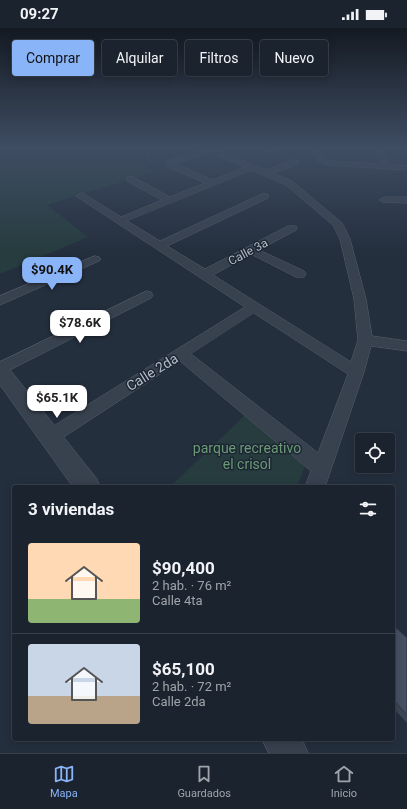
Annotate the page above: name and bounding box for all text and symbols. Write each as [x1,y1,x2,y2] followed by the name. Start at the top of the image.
[20,5,59,23] text: 09:27
[12,40,94,76] chip: Comprar
[102,40,177,76] chip: Alquilar
[185,40,252,76] chip: Filtros
[260,40,328,76] chip: Nuevo
[226,236,270,268] street label: Calle 3a
[19,257,85,291] pin: $90.4K
[31,262,73,277] text: $90.4K
[47,310,113,344] pin: $78.6K
[59,315,101,330] text: $78.6K
[123,350,181,394] street label: Calle 2da
[24,385,90,419] pin: $65.1K
[36,390,78,405] text: $65.1K
[355,433,395,473] map controls
[355,433,395,473] button: locate
[193,440,301,472] park label: parque recreativo el crisol
[357,498,379,520] icon: filters
[28,499,114,519] text: 3 viviendas
[152,558,215,578] text: $90,400
[60,559,108,607] icon: home
[152,578,231,593] text: 2 hab. · 76 m²
[152,593,203,608] text: Calle 4ta
[152,659,215,679] text: $65,100
[60,660,108,708] icon: home
[152,679,231,694] text: 2 hab. · 72 m²
[152,694,206,709] text: Calle 2da
[50,763,78,800] tab: Mapa
[177,763,231,800] tab: Guardados
[331,763,357,800] tab: Inicio

